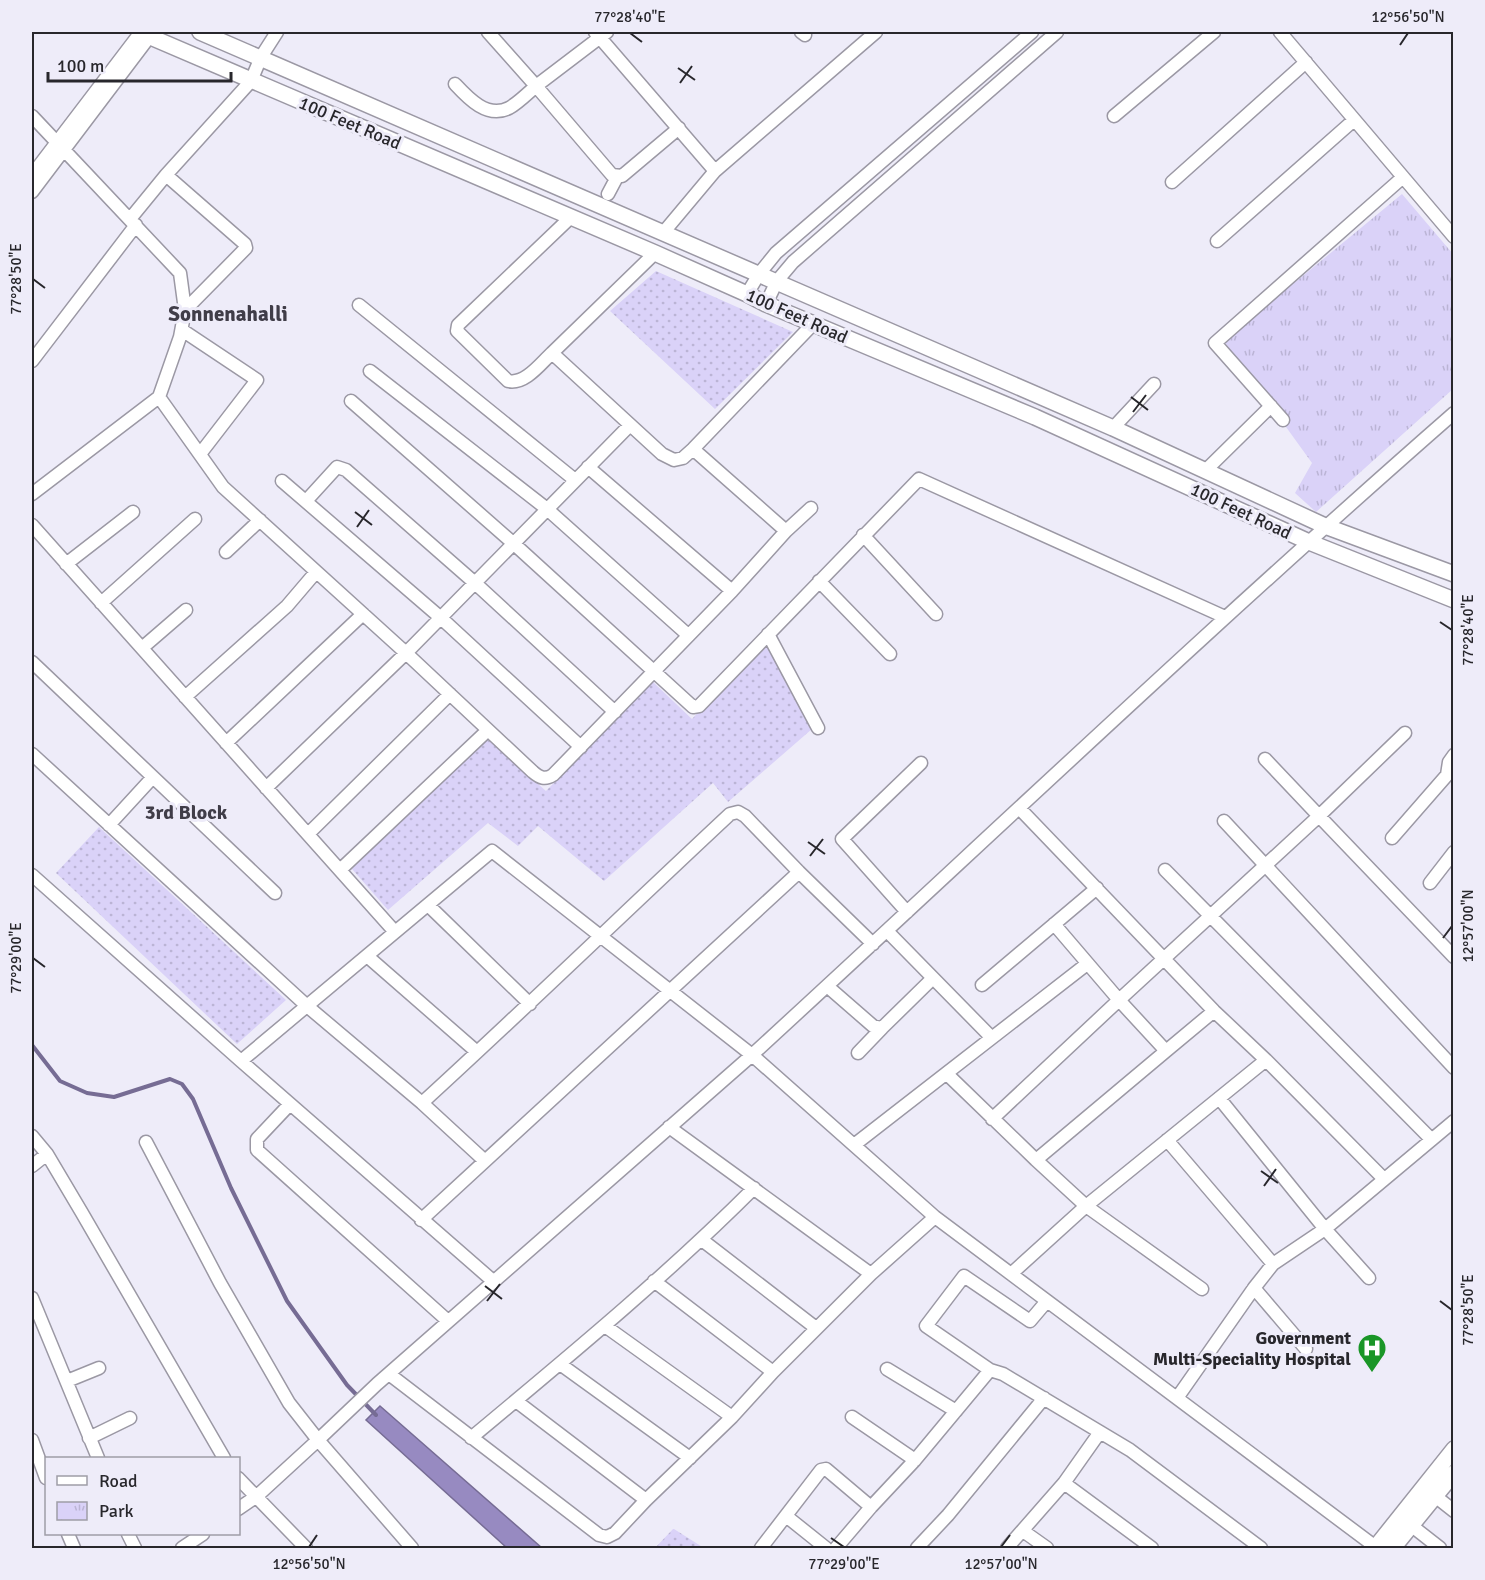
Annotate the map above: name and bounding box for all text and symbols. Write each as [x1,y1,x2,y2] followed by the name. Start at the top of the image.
[594,8,666,26] text: 77°28'40"E
[1371,8,1445,26] text: 12°56'50"N
[48,45,231,83] scale bar
[57,55,104,77] text: 100 m
[296,92,404,154] street label: 100 Feet Road
[7,243,25,315] text: 77°28'50"E
[743,284,851,348] street label: 100 Feet Road
[168,301,288,327] district label: Sonnenahalli
[1187,478,1295,544] street label: 100 Feet Road
[1459,594,1477,666] text: 77°28'40"E
[145,800,228,825] district label: 3rd Block
[1459,889,1477,963] text: 12°57'00"N
[7,922,25,994] text: 77°29'00"E
[1459,1274,1477,1346] text: 77°28'50"E
[1153,1327,1351,1370] place label: Government Multi-Speciality Hospital
[1356,1332,1388,1374] hospital icon: Government Multi-Speciality Hospital
[45,1457,240,1535] legend
[99,1470,138,1492] text: Road
[99,1500,134,1522] text: Park
[272,1555,346,1573] text: 12°56'50"N
[808,1555,880,1573] text: 77°29'00"E
[964,1555,1038,1573] text: 12°57'00"N

